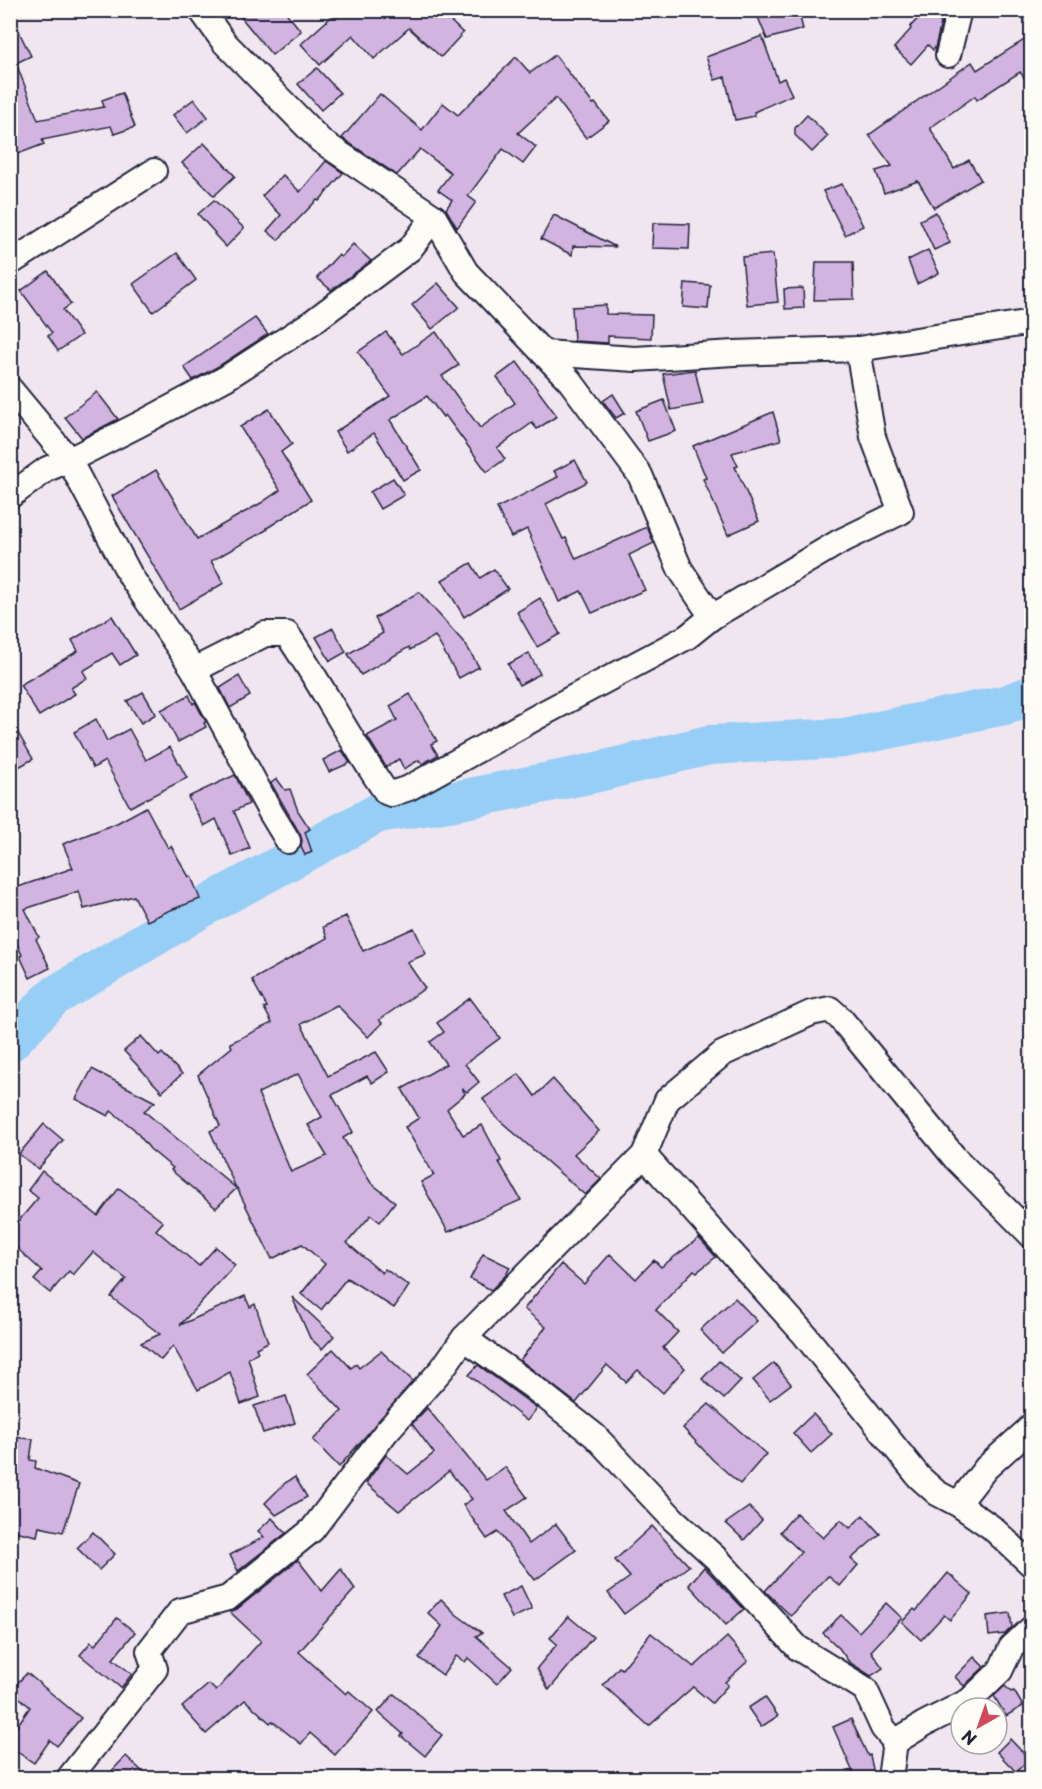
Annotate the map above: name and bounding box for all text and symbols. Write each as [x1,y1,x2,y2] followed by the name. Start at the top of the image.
[949,1696,1009,1756] north arrow
[956,1725,981,1752] text: N

